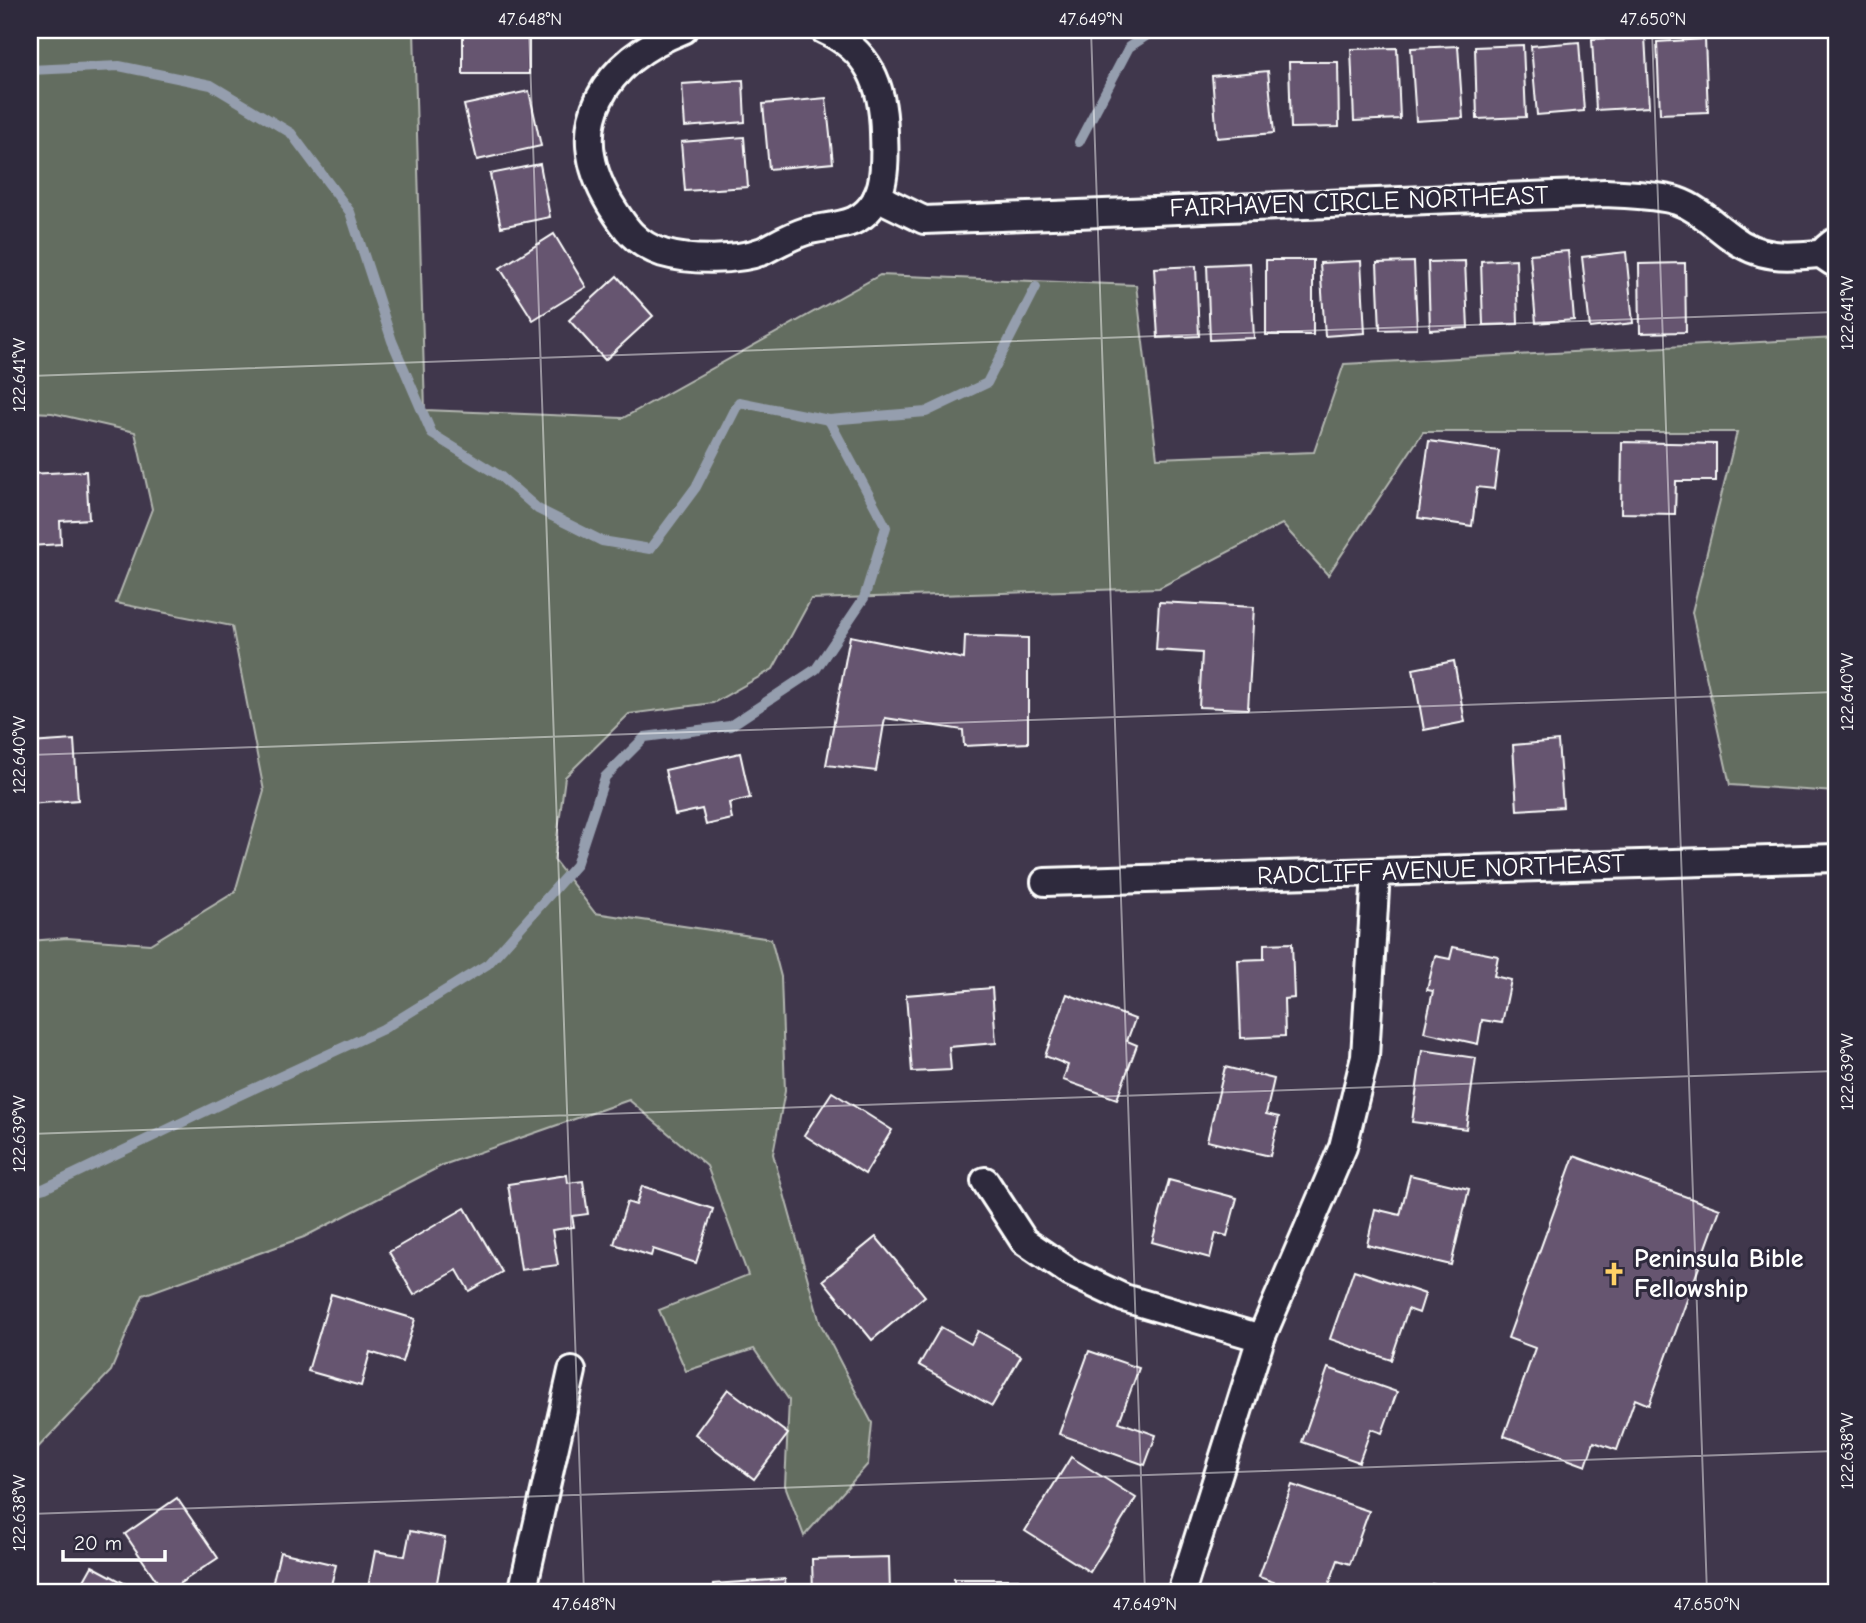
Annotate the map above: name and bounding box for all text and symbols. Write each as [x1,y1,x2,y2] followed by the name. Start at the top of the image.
[498,9,562,30] text: 47.648°N
[1059,9,1123,30] text: 47.649°N
[1620,9,1686,30] text: 47.650°N
[1169,180,1549,224] street label: FAIRHAVEN CIRCLE NORTHEAST
[1837,275,1858,350] text: 122.641°W
[9,337,30,412] text: 122.641°W
[1837,653,1858,731] text: 122.640°W
[9,716,30,794] text: 122.640°W
[1256,849,1626,891] street label: RADCLIFF AVENUE NORTHEAST
[1837,1033,1858,1111] text: 122.639°W
[9,1095,30,1173] text: 122.639°W
[1634,1244,1804,1304] place label: Peninsula Bible Fellowship
[1600,1260,1628,1288] church icon: Peninsula Bible Fellowship
[1837,1412,1858,1489] text: 122.638°W
[9,1474,30,1551] text: 122.638°W
[63,1518,164,1562] scale bar
[74,1531,122,1555] text: 20 m
[552,1594,616,1615] text: 47.648°N
[1113,1594,1177,1615] text: 47.649°N
[1674,1594,1740,1615] text: 47.650°N

